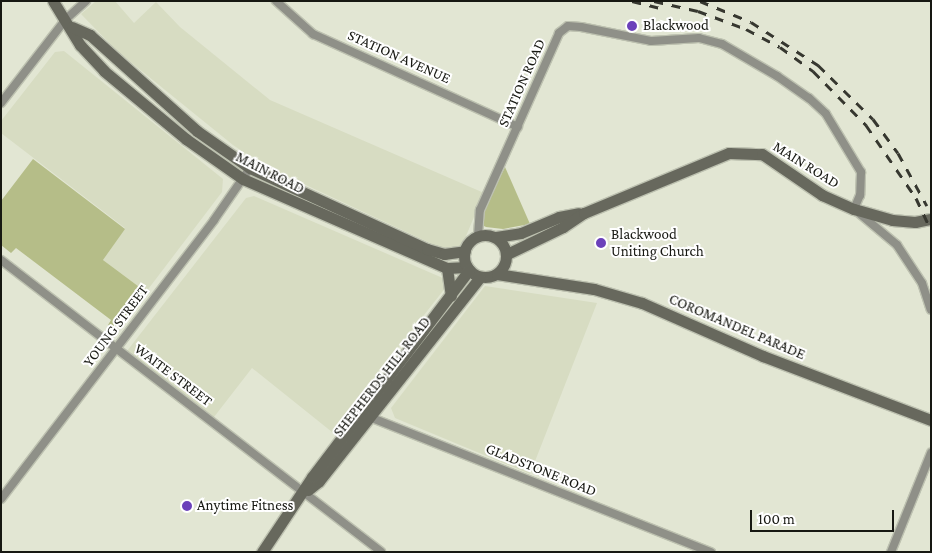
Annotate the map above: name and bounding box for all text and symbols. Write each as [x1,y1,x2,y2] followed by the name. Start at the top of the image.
[643,17,709,35] place label: Blackwood
[625,19,639,33] marker: Blackwood
[345,26,453,88] street label: STATION AVENUE
[495,36,549,130] street label: STATION ROAD
[769,138,843,192] street label: MAIN ROAD
[233,148,307,198] street label: MAIN ROAD
[611,225,704,260] place label: Blackwood Uniting Church
[595,237,607,249] marker: Blackwood Uniting Church
[80,282,152,370] street label: YOUNG STREET
[666,290,808,364] street label: COROMANDEL PARADE
[330,313,434,441] street label: SHEPHERDS HILL ROAD
[130,340,216,410] street label: WAITE STREET
[483,440,599,500] street label: GLADSTONE ROAD
[197,497,294,515] place label: Anytime Fitness
[181,500,193,512] marker: Anytime Fitness
[752,500,896,532] scale bar
[758,511,795,527] text: 100 m

